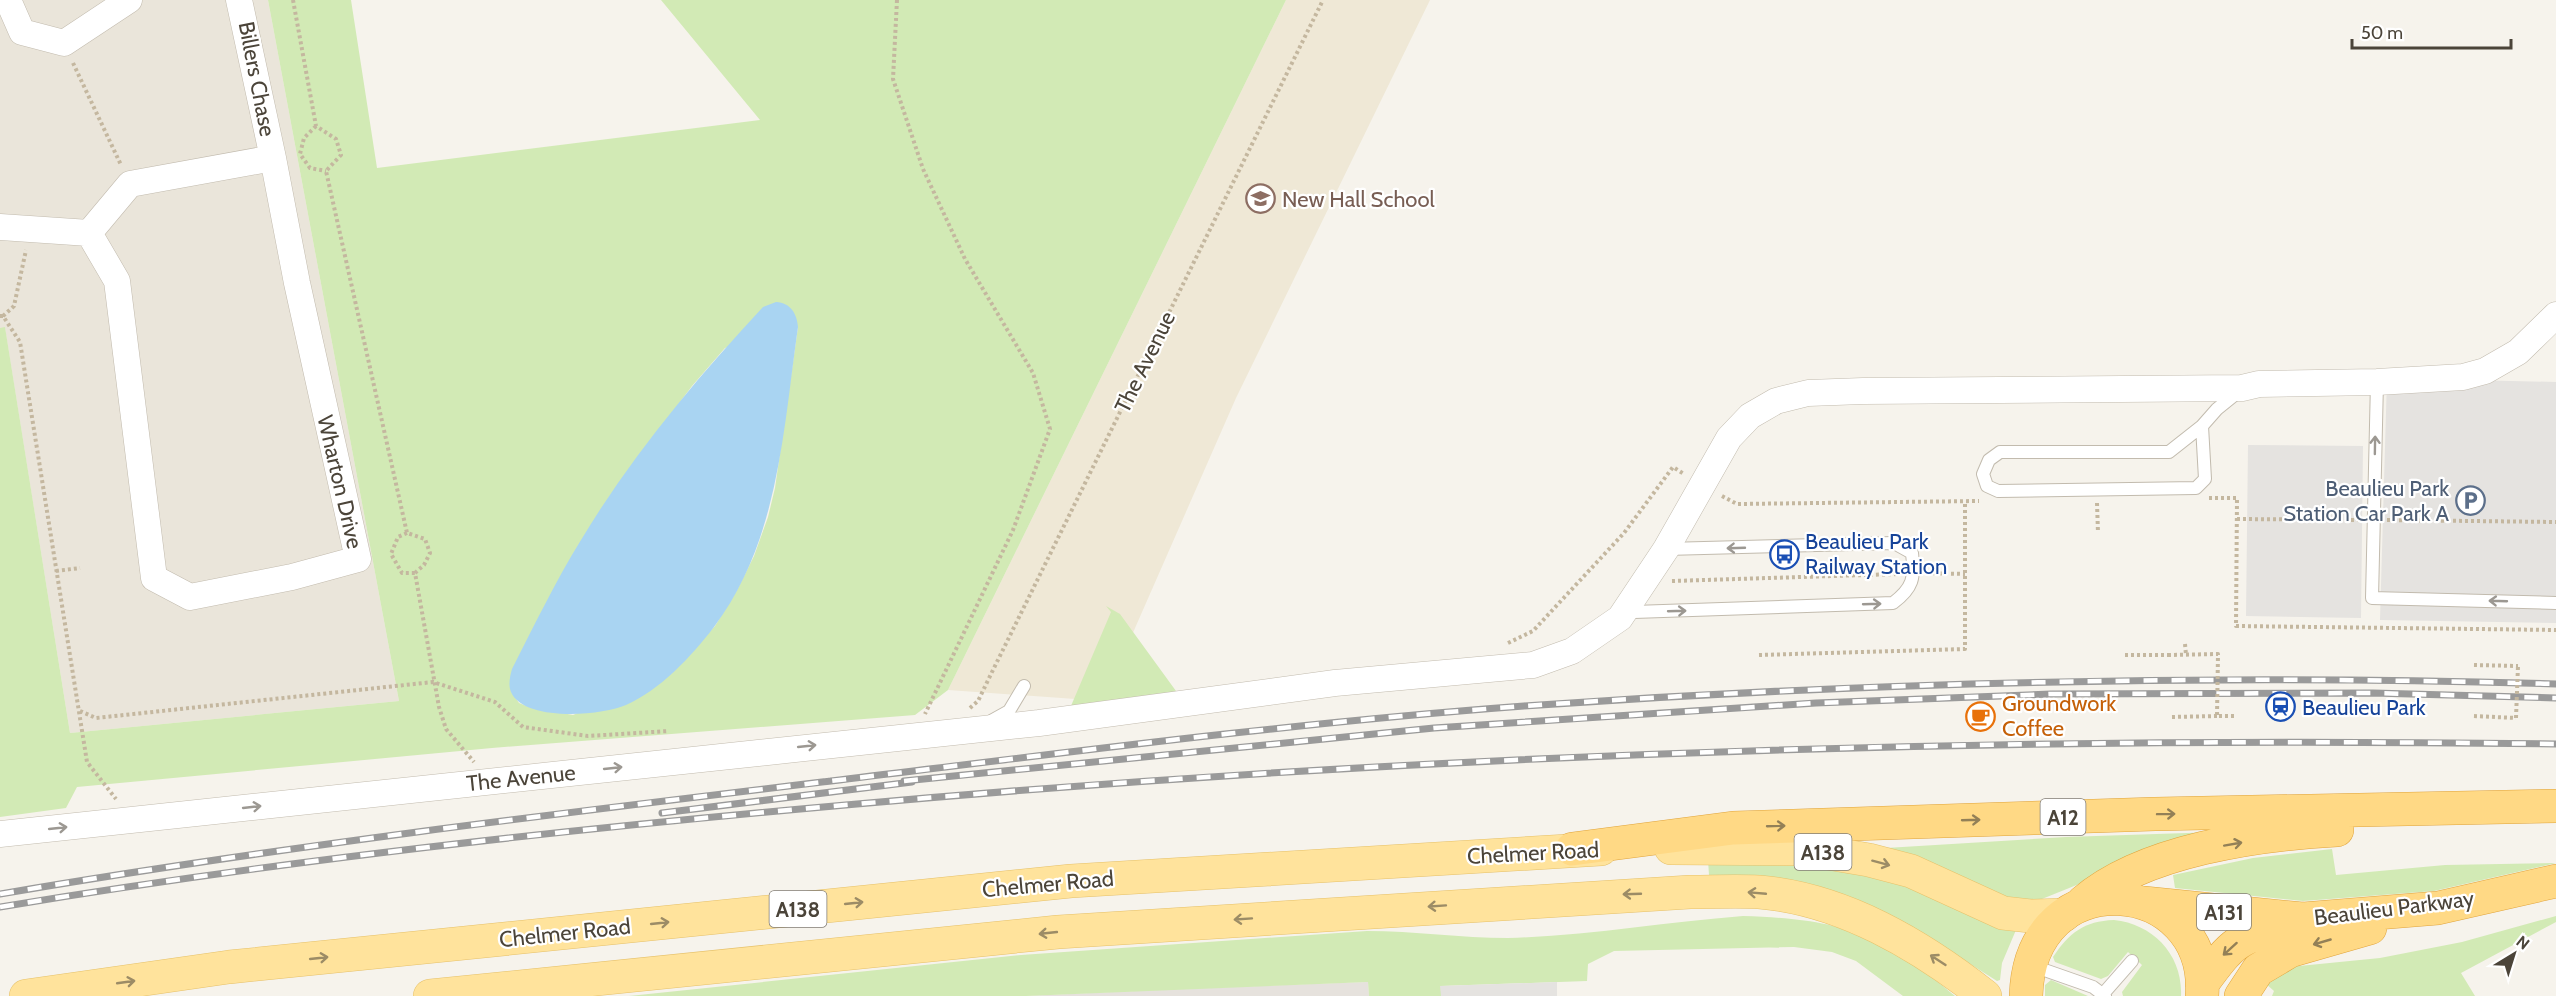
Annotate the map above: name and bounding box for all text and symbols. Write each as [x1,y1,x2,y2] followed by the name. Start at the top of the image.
[2352,12,2511,50] scale bar
[233,19,281,139] street label: Billers Chase
[2361,22,2403,44] text: 50 m
[1245,183,1277,215] school or university icon: New Hall School
[1282,186,1436,213] place label: New Hall School
[1109,307,1181,417] street label: The Avenue
[312,413,368,551] street label: Wharton Drive
[2370,435,2381,455] one-way arrow
[2283,475,2449,527] place label: Beaulieu Park Station Car Park A
[2454,485,2486,517] parking icon: Beaulieu Park Station Car Park A
[1805,528,1947,580] place label: Beaulieu Park Railway Station
[1768,538,1800,570] bus stop icon: Beaulieu Park Railway Station
[1727,543,1747,554] one-way arrow
[2488,596,2508,607] one-way arrow
[1861,598,1881,609] one-way arrow
[1667,605,1687,616] one-way arrow
[2002,690,2116,742] place label: Groundwork Coffee
[2265,691,2297,723] station icon: Beaulieu Park
[2302,694,2426,721] place label: Beaulieu Park
[1965,700,1997,732] cafe icon: Groundwork Coffee
[796,741,816,752] one-way arrow
[465,759,577,797] street label: The Avenue
[602,762,622,773] one-way arrow
[2040,799,2086,835] road number: A12
[242,801,261,812] one-way arrow
[2155,808,2175,820] one-way arrow
[1960,814,1980,826] one-way arrow
[1765,821,1785,832] one-way arrow
[48,822,68,833] one-way arrow
[1794,834,1852,870] road number: A138
[1466,836,1600,870] street label: Chelmer Road
[2223,838,2242,849] one-way arrow
[1871,858,1890,869] one-way arrow
[981,865,1115,903] street label: Chelmer Road
[2313,885,2475,931] street label: Beaulieu Parkway
[1748,887,1768,898] one-way arrow
[1622,888,1642,900] one-way arrow
[770,891,826,927] road number: A138
[2197,894,2251,930] road number: A131
[843,897,863,908] one-way arrow
[1428,901,1448,912] one-way arrow
[498,913,632,953] street label: Chelmer Road
[1233,914,1253,925] one-way arrow
[649,917,669,928] one-way arrow
[2484,924,2544,984] north arrow
[1039,928,1059,939] one-way arrow
[2513,932,2533,954] text: N
[2313,937,2332,948] one-way arrow
[2223,942,2238,956] one-way arrow
[309,952,329,963] one-way arrow
[1930,954,1947,967] one-way arrow
[116,976,135,987] one-way arrow

